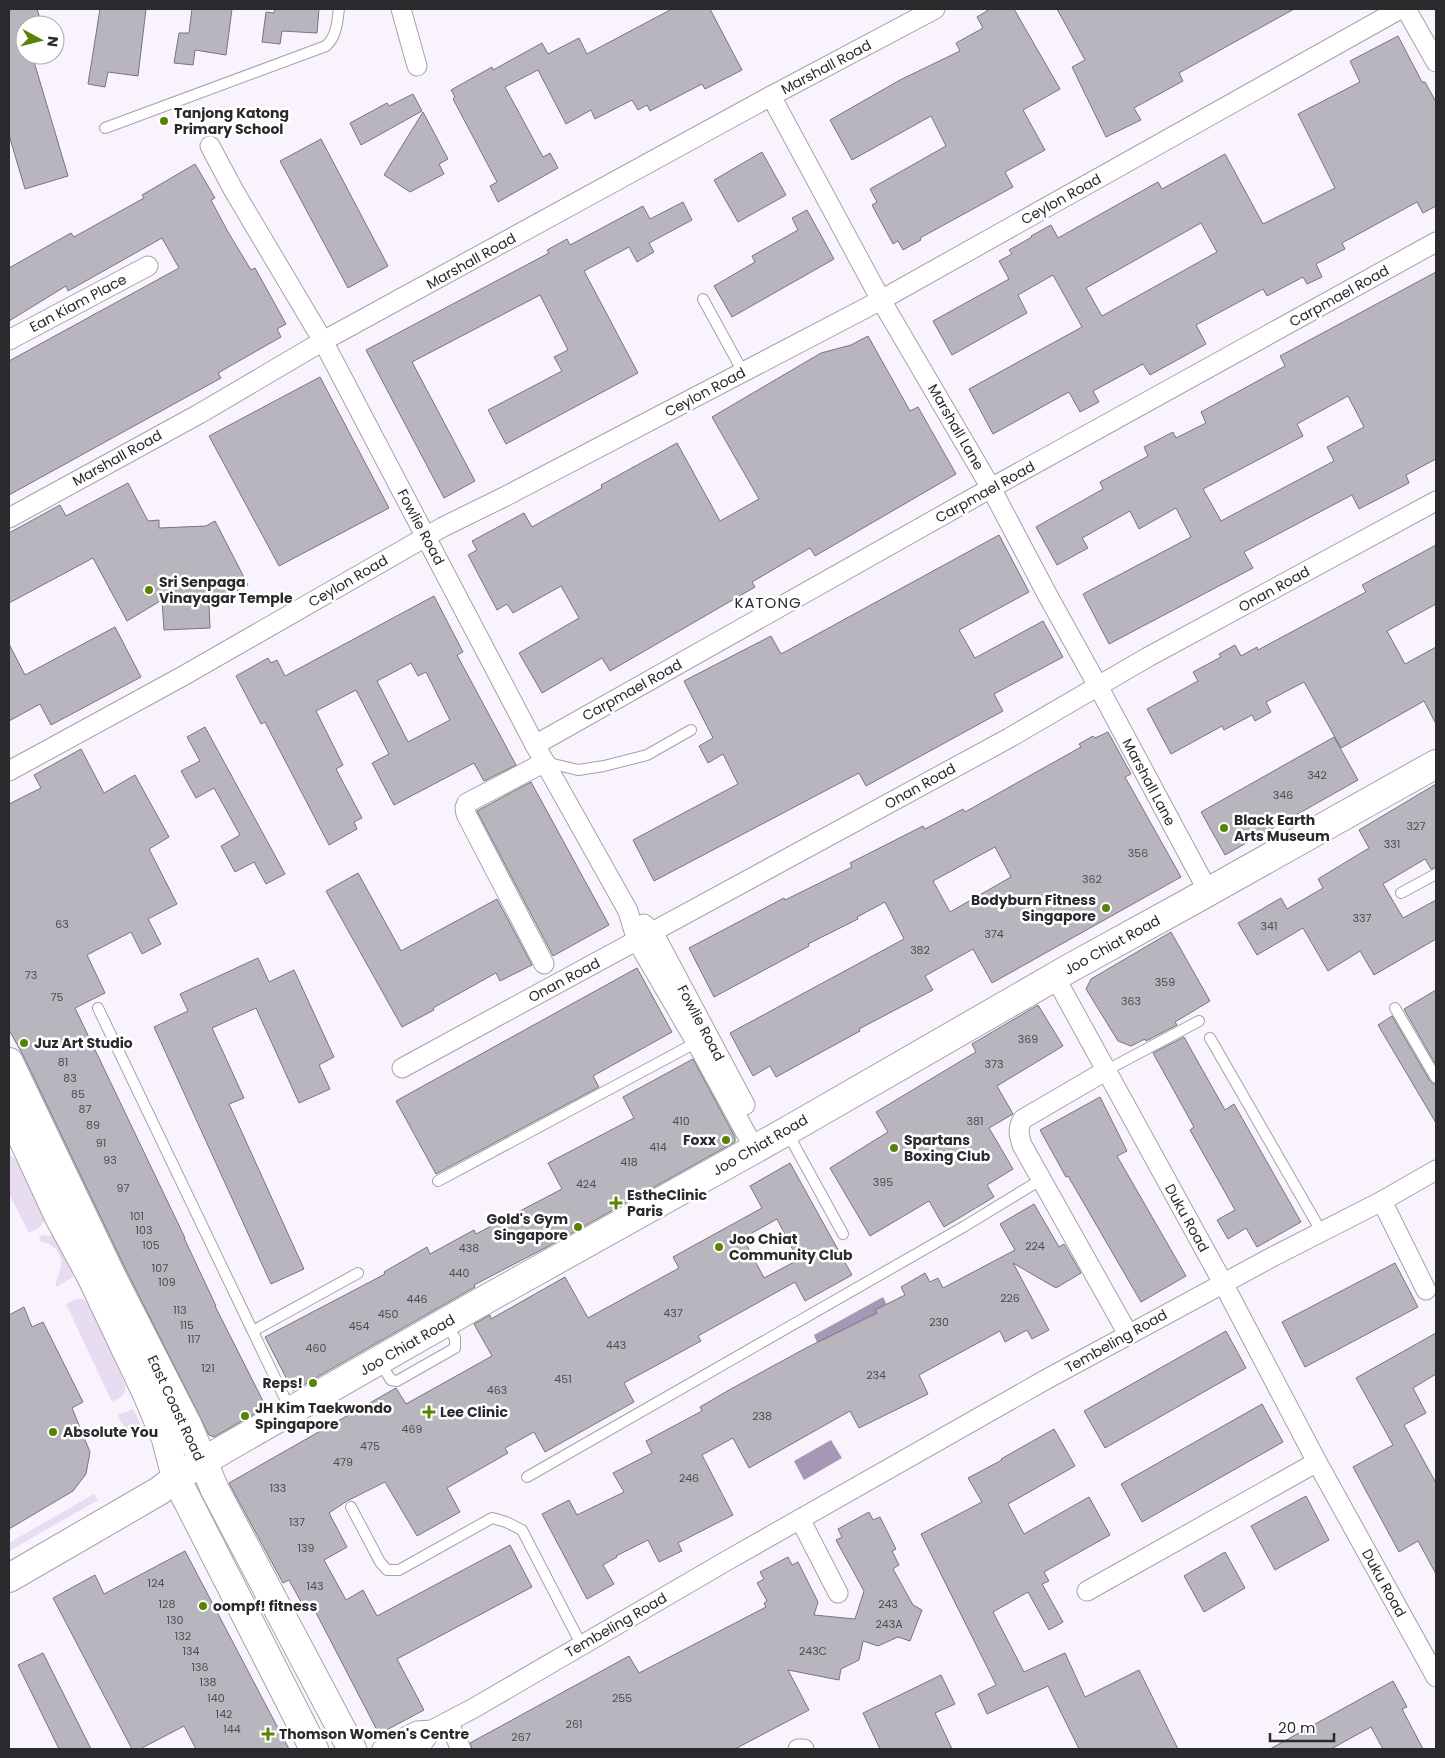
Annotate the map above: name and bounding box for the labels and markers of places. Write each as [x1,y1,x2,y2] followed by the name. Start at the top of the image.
[174,103,289,139] place label: Tanjong Katong Primary School
[158,115,170,127] marker: Tanjong Katong Primary School
[159,572,293,608] place label: Sri Senpaga Vinayagar Temple
[143,584,155,596] marker: Sri Senpaga Vinayagar Temple
[1234,810,1330,846] place label: Black Earth Arts Museum
[1218,822,1230,834] marker: Black Earth Arts Museum
[971,890,1096,926] place label: Bodyburn Fitness Singapore
[1100,902,1112,914] marker: Bodyburn Fitness Singapore
[34,1033,133,1053] place label: Juz Art Studio
[18,1037,30,1049] marker: Juz Art Studio
[683,1130,717,1150] place label: Foxx
[904,1130,991,1166] place label: Spartans Boxing Club
[720,1134,732,1146] marker: Foxx
[888,1142,900,1154] marker: Spartans Boxing Club
[627,1185,708,1221] place label: EstheClinic Paris
[609,1196,623,1210] marker: EstheClinic Paris
[487,1209,568,1245] place label: Gold's Gym Singapore
[572,1221,584,1233] marker: Gold's Gym Singapore
[729,1229,853,1265] place label: Joo Chiat Community Club
[713,1241,725,1253] marker: Joo Chiat Community Club
[262,1373,303,1393] place label: Reps!
[307,1377,319,1389] marker: Reps!
[255,1398,392,1434] place label: JH Kim Taekwondo Spingapore
[440,1402,508,1422] place label: Lee Clinic
[422,1405,436,1419] marker: Lee Clinic
[239,1410,251,1422] marker: JH Kim Taekwondo Spingapore
[63,1422,158,1442] place label: Absolute You
[47,1426,59,1438] marker: Absolute You
[213,1596,317,1616] place label: oompf! fitness
[197,1600,209,1612] marker: oompf! fitness
[279,1724,469,1744] place label: Thomson Women's Centre
[261,1727,275,1741] marker: Thomson Women's Centre

